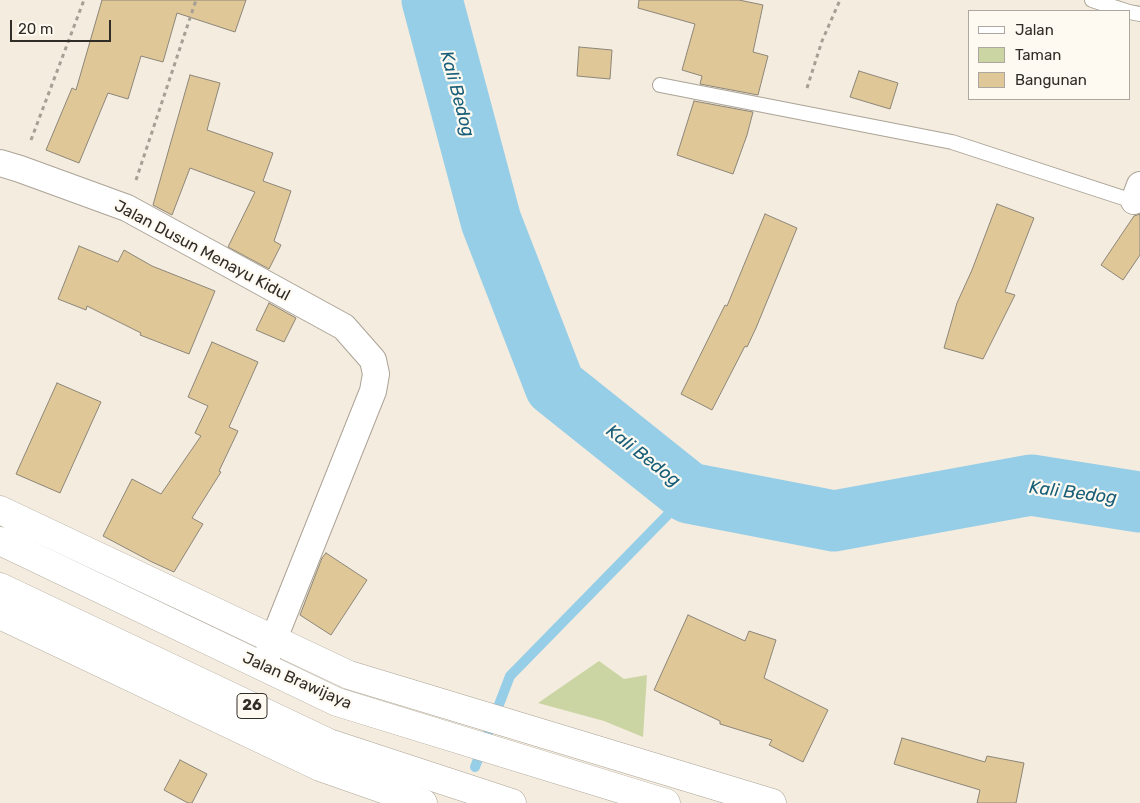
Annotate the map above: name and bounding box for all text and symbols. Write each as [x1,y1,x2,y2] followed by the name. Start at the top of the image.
[12,10,114,42] scale bar
[968,10,1130,100] legend
[18,20,53,38] text: 20 m
[1015,21,1054,39] text: Jalan
[1015,46,1061,64] text: Taman
[435,49,479,139] water label: Kali Bedog
[1015,71,1087,89] text: Bangunan
[111,196,293,306] street label: Jalan Dusun Menayu Kidul
[602,420,684,492] water label: Kali Bedog
[1028,477,1118,509] water label: Kali Bedog
[239,648,355,714] street label: Jalan Brawijaya
[237,694,267,718] road number: 26

